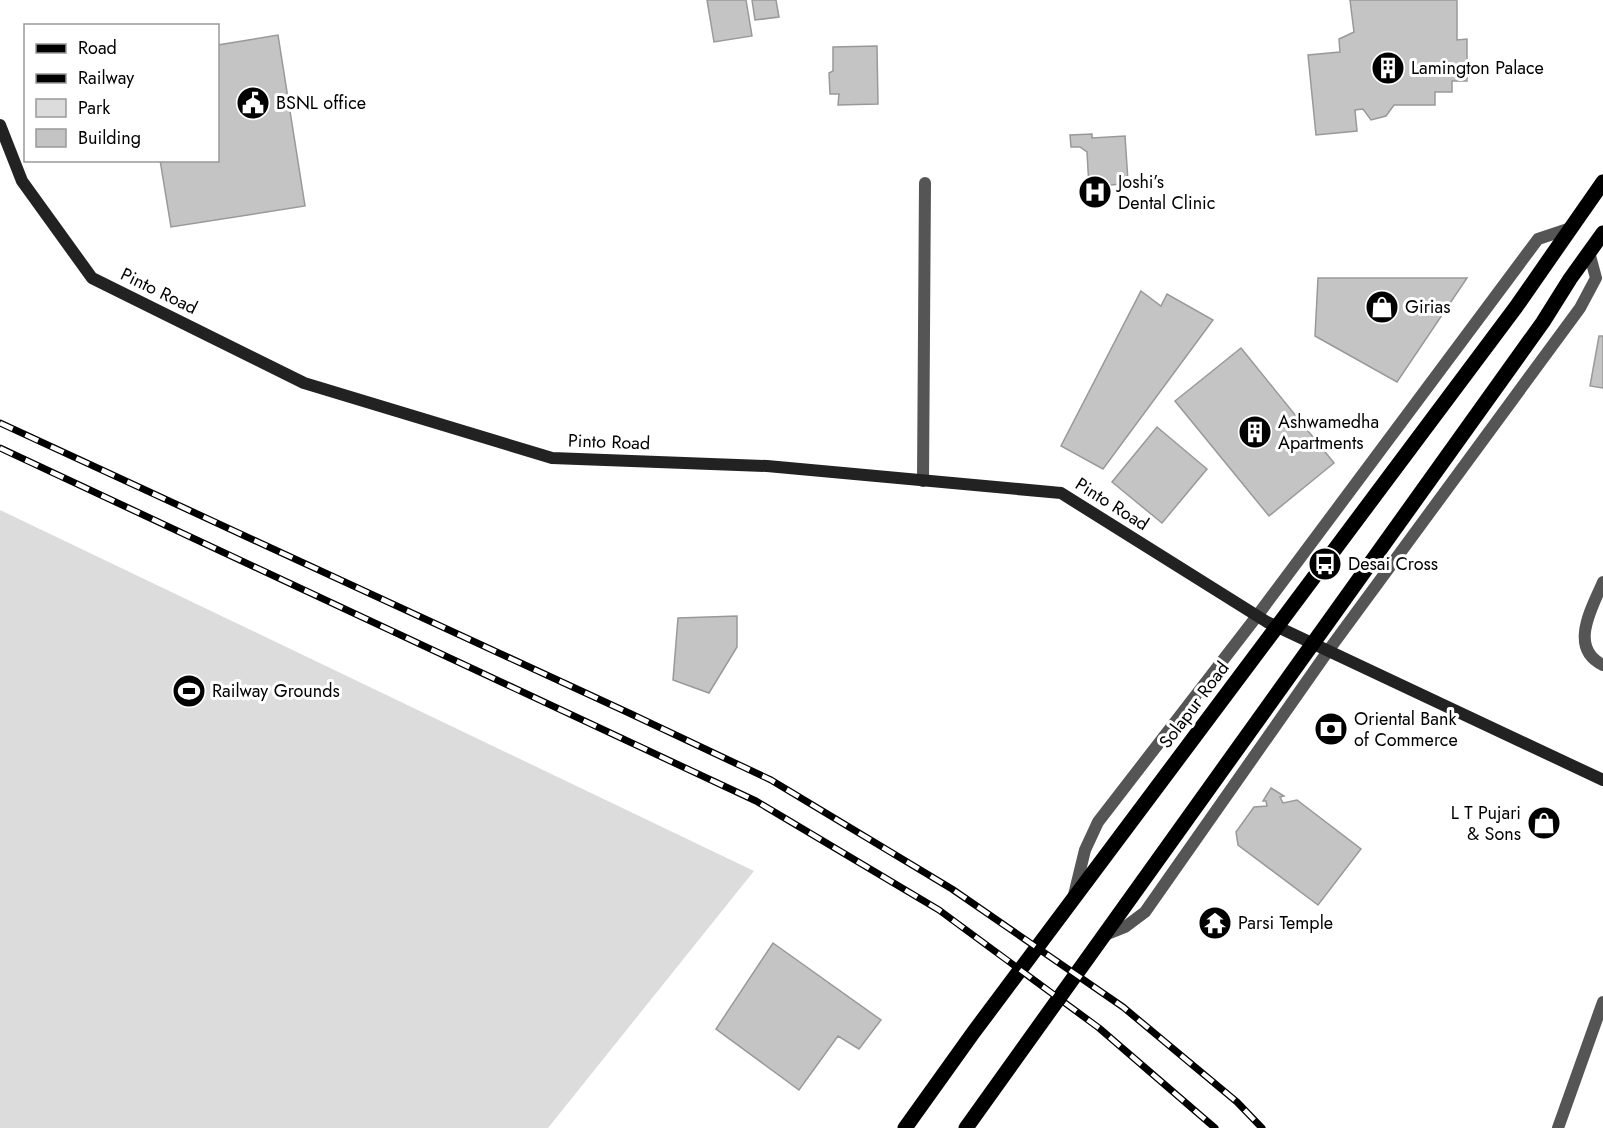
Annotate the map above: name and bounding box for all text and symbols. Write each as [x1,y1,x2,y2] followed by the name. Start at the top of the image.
[24,24,219,162] legend
[78,35,117,61] text: Road
[1370,50,1406,86] building icon: Lamington Palace
[1411,55,1544,81] place label: Lamington Palace
[78,65,134,91] text: Railway
[235,85,271,121] public building icon: BSNL office
[276,90,366,116] place label: BSNL office
[78,95,110,121] text: Park
[78,125,141,151] text: Building
[1116,169,1215,216] place label: Joshi’s Dental Clinic
[1077,174,1113,210] hospital icon: Joshi’s Dental Clinic
[116,261,202,321] street label: Pinto Road
[1364,289,1400,325] shop icon: Girias
[1405,294,1450,320] place label: Girias
[1278,409,1379,456] place label: Ashwamedha Apartments
[1237,414,1273,450] building icon: Ashwamedha Apartments
[567,428,651,456] street label: Pinto Road
[1070,471,1154,537] street label: Pinto Road
[1307,546,1343,582] bus stop icon: Desai Cross
[1348,551,1438,577] place label: Desai Cross
[1153,656,1235,754] street label: Solapur Road
[171,673,207,709] sports icon: Railway Grounds
[212,678,340,704] place label: Railway Grounds
[1354,706,1458,753] place label: Oriental Bank of Commerce
[1313,711,1349,747] bank icon: Oriental Bank of Commerce
[1451,800,1521,847] place label: L T Pujari & Sons
[1526,805,1562,841] shop icon: L T Pujari & Sons
[1197,905,1233,941] temple icon: Parsi Temple
[1238,910,1333,936] place label: Parsi Temple

